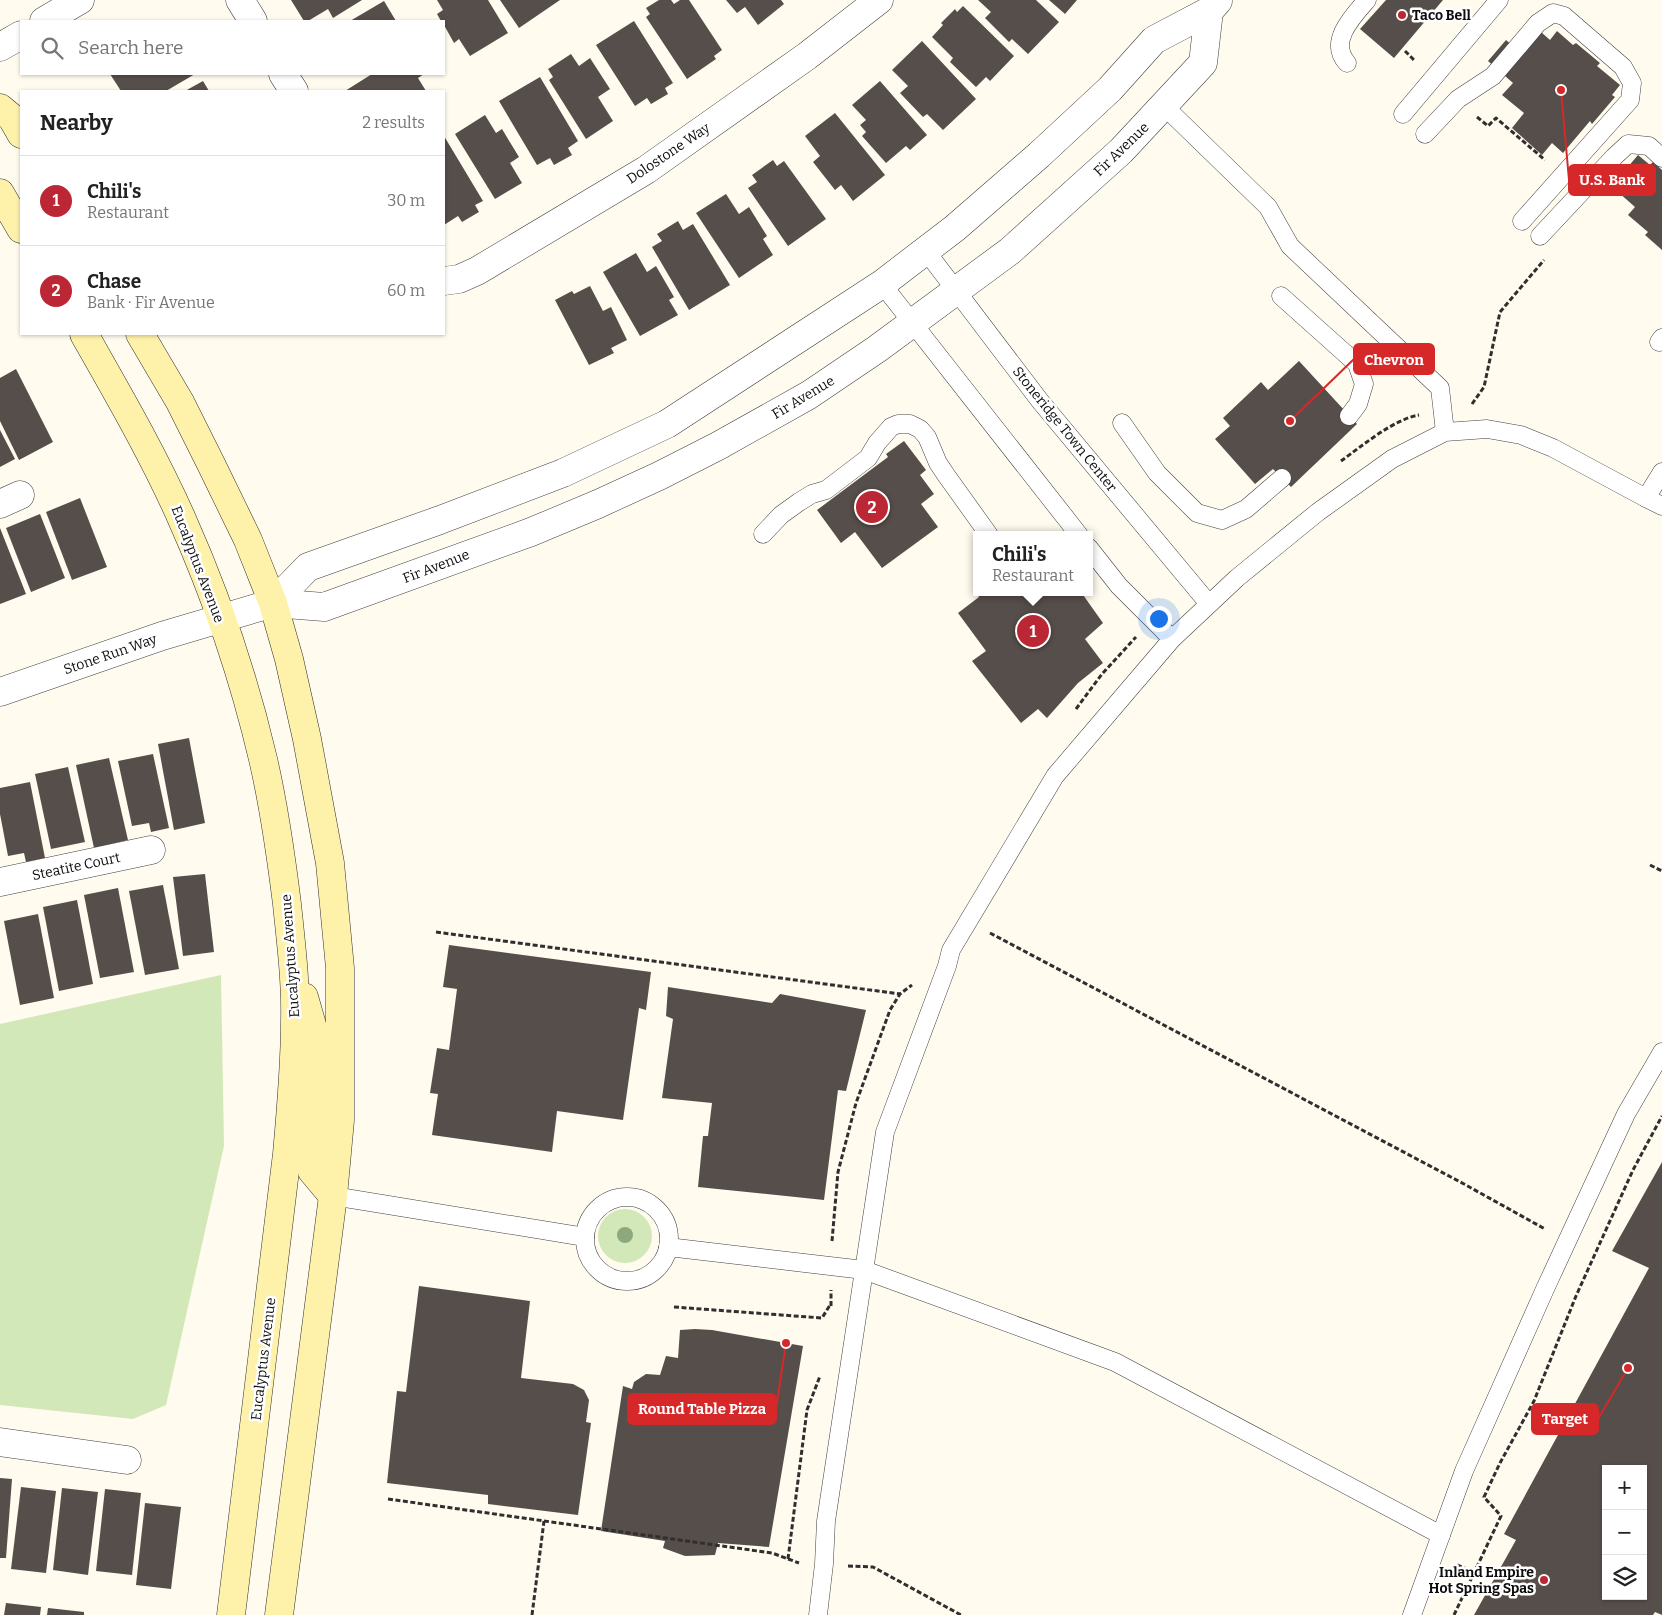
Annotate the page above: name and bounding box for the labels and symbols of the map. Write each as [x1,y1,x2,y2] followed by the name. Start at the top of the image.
[1412,7,1471,24] place label: Taco Bell
[1396,9,1408,21] marker: Taco Bell
[623,119,714,188] street label: Dolostone Way
[1090,119,1152,180] street label: Fir Avenue
[1569,165,1655,195] callout: U.S. Bank
[1579,171,1645,189] text: U.S. Bank
[1354,344,1434,374] callout: Chevron
[1364,351,1424,369] text: Chevron
[1009,363,1120,495] street label: Stoneridge Town Center
[769,372,838,423] street label: Fir Avenue
[856,488,888,526] pin: 2
[167,503,228,625] street label: Eucalyptus Avenue
[400,546,472,587] street label: Fir Avenue
[1146,606,1172,632] your location
[1017,612,1049,650] pin: 1
[61,630,160,678] street label: Stone Run Way
[31,849,122,884] street label: Steatite Court
[278,894,303,1018] street label: Eucalyptus Avenue
[248,1297,279,1421] street label: Eucalyptus Avenue
[628,1394,776,1424] callout: Round Table Pizza
[638,1400,767,1418] text: Round Table Pizza
[1532,1404,1598,1434] callout: Target
[1542,1410,1588,1428] text: Target
[1429,1564,1534,1597] place label: Inland Empire Hot Spring Spas
[1538,1574,1550,1586] marker: Inland Empire Hot Spring Spas

